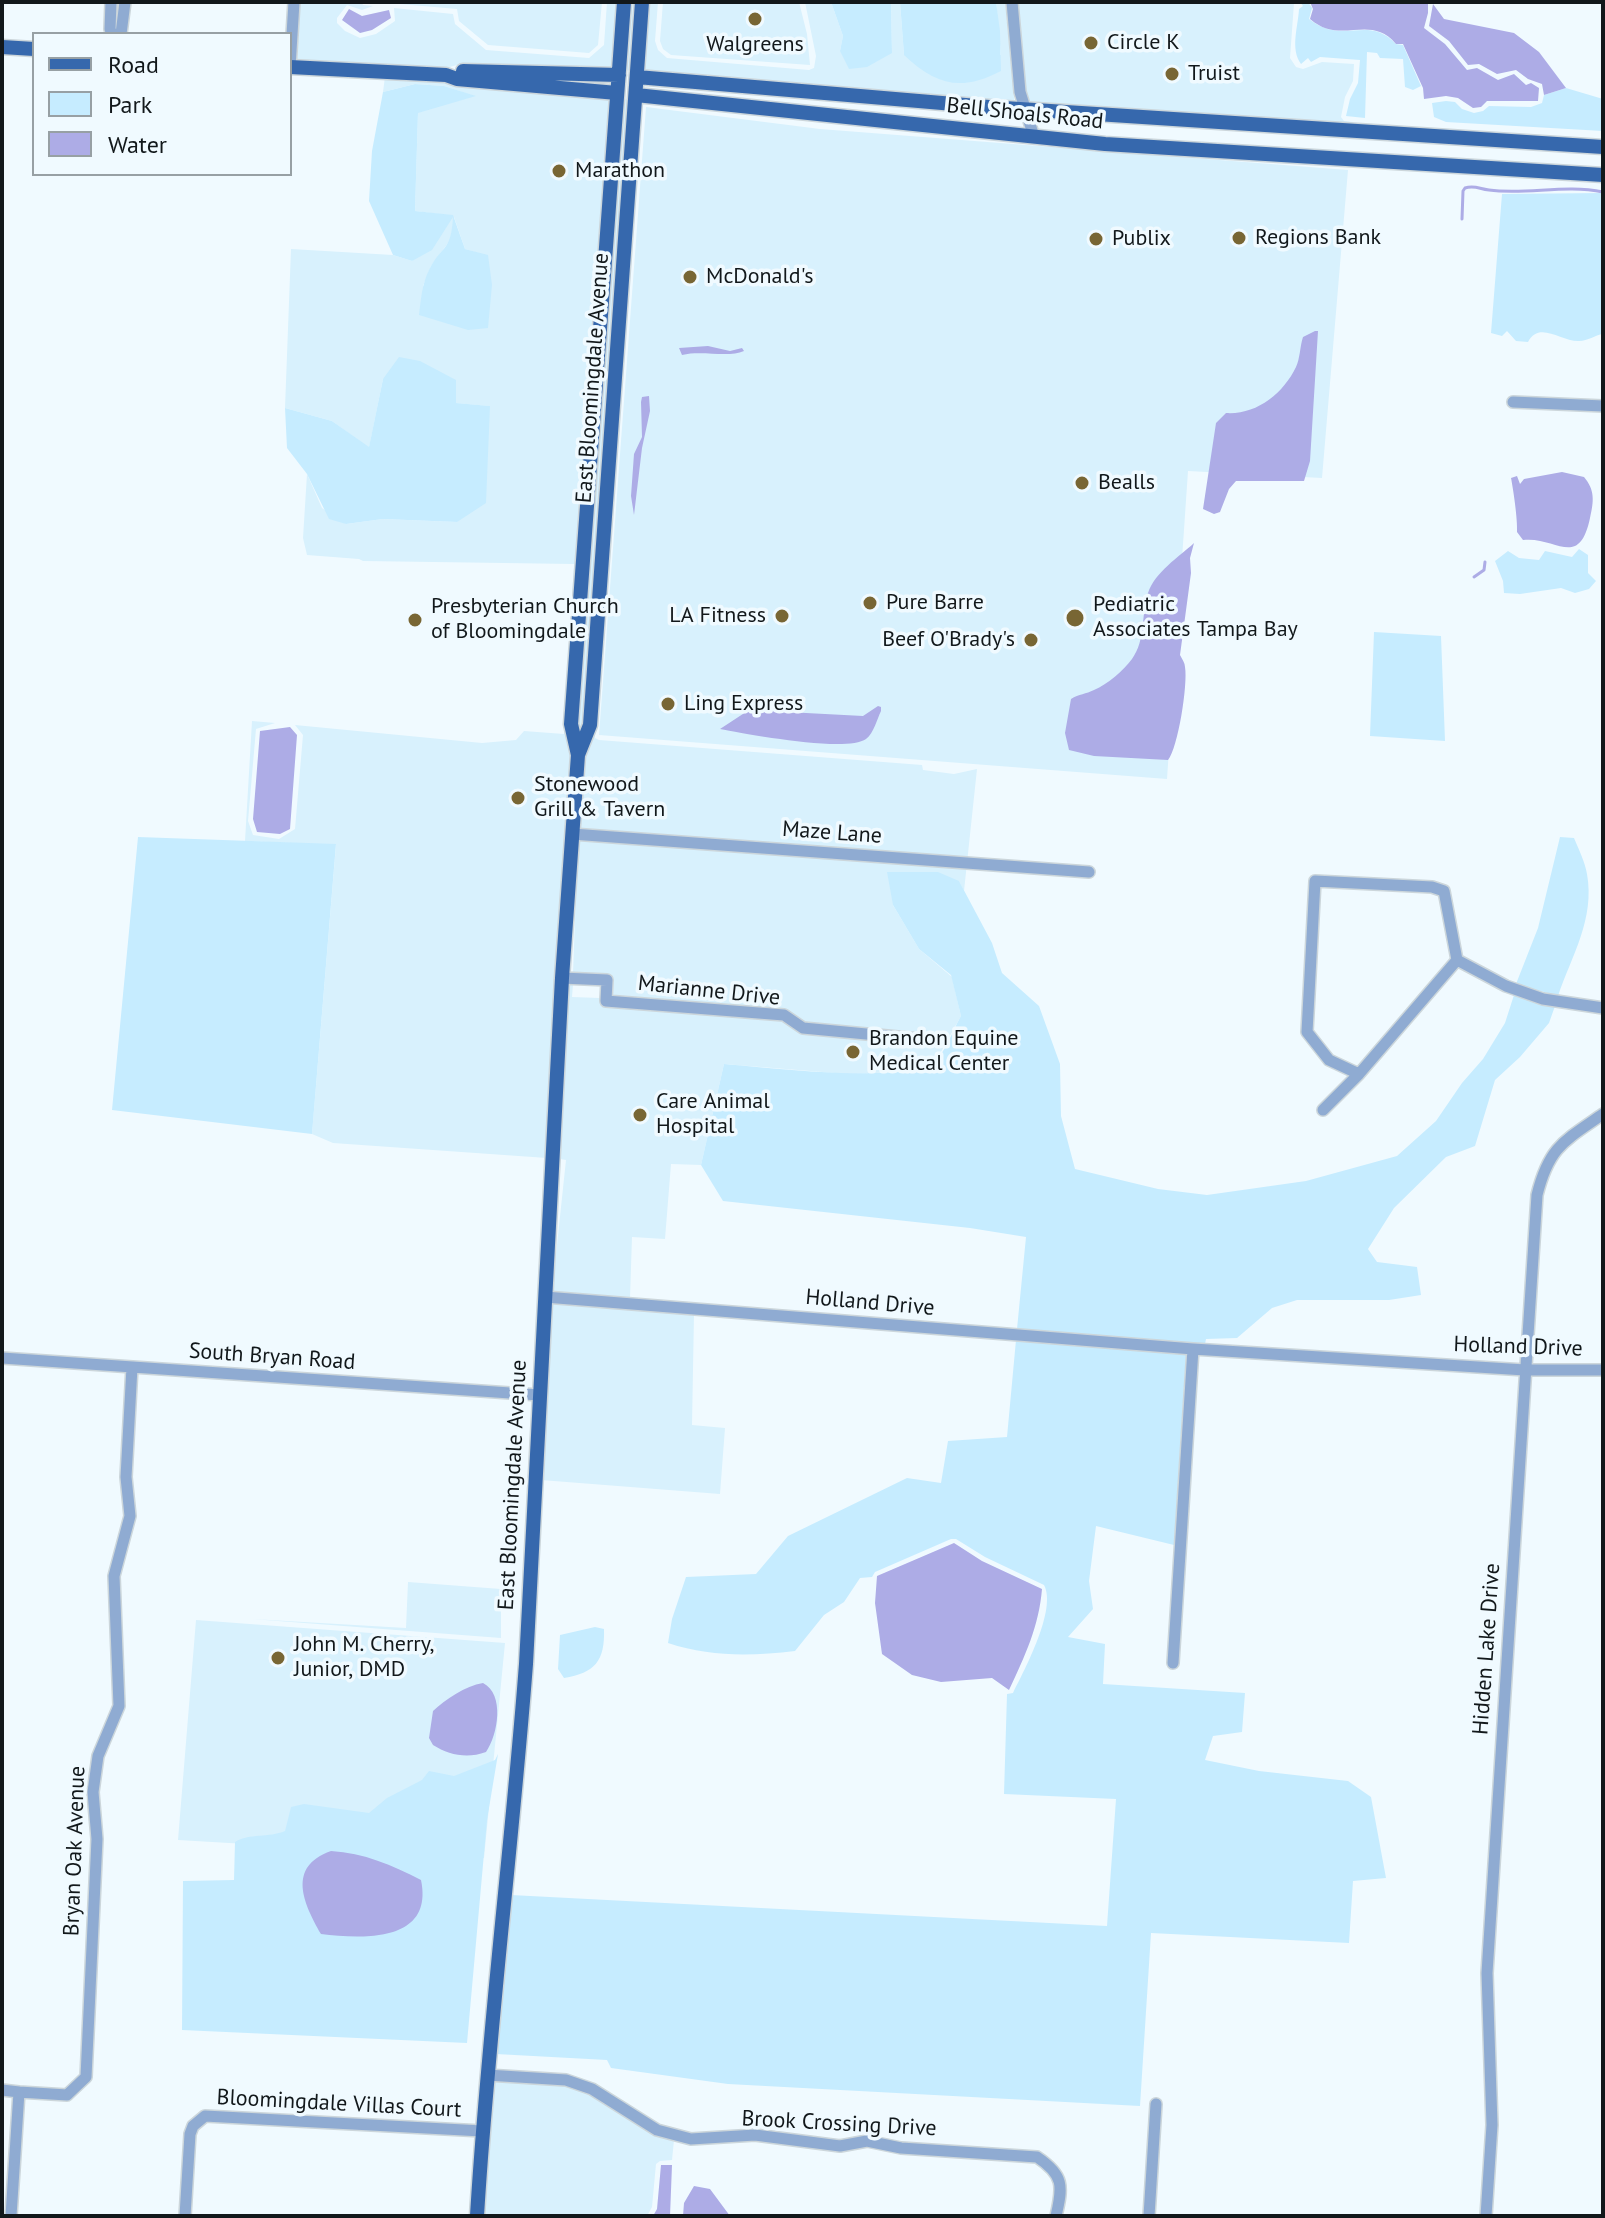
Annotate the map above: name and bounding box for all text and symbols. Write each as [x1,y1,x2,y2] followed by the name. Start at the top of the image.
[746,10,764,28] marker: Walgreens
[1107,30,1180,56] place label: Circle K
[32,32,292,176] legend
[706,32,804,58] place label: Walgreens
[1082,34,1100,52] marker: Circle K
[108,49,159,80] text: Road
[1188,61,1240,87] place label: Truist
[1163,65,1181,83] marker: Truist
[108,89,152,120] text: Park
[945,93,1105,135] street label: Bell Shoals Road
[108,129,167,160] text: Water
[575,158,665,184] place label: Marathon
[550,162,568,180] marker: Marathon
[1255,225,1381,251] place label: Regions Bank
[1112,226,1171,252] place label: Publix
[1230,229,1248,247] marker: Regions Bank
[1087,230,1105,248] marker: Publix
[571,252,615,504] street label: East Bloomingdale Avenue
[706,264,813,290] place label: McDonald's
[681,268,699,286] marker: McDonald's
[1098,470,1155,496] place label: Bealls
[1073,474,1091,492] marker: Bealls
[886,590,984,616] place label: Pure Barre
[1093,592,1298,644] place label: Pediatric Associates Tampa Bay
[431,594,619,646] place label: Presbyterian Church of Bloomingdale
[861,594,879,612] marker: Pure Barre
[669,603,766,629] place label: LA Fitness
[773,607,791,625] marker: LA Fitness
[1064,607,1086,629] marker: Pediatric Associates Tampa Bay
[406,611,424,629] marker: Presbyterian Church of Bloomingdale
[882,627,1015,653] place label: Beef O'Brady's
[1022,631,1040,649] marker: Beef O'Brady's
[684,691,803,717] place label: Ling Express
[659,695,677,713] marker: Ling Express
[534,772,665,824] place label: Stonewood Grill & Tavern
[509,789,527,807] marker: Stonewood Grill & Tavern
[781,816,883,850] street label: Maze Lane
[637,970,781,1012] street label: Marianne Drive
[869,1026,1018,1078] place label: Brandon Equine Medical Center
[844,1043,862,1061] marker: Brandon Equine Medical Center
[656,1089,770,1140] place label: Care Animal Hospital
[631,1106,649,1124] marker: Care Animal Hospital
[804,1284,936,1322] street label: Holland Drive
[1453,1332,1583,1362] street label: Holland Drive
[188,1338,356,1376] street label: South Bryan Road
[493,1359,533,1611] street label: East Bloomingdale Avenue
[1468,1562,1506,1736] street label: Hidden Lake Drive
[294,1632,434,1684] place label: John M. Cherry, Junior, DMD
[269,1649,287,1667] marker: John M. Cherry, Junior, DMD
[59,1765,91,1937] street label: Bryan Oak Avenue
[216,2084,462,2124] street label: Bloomingdale Villas Court
[741,2106,937,2142] street label: Brook Crossing Drive

